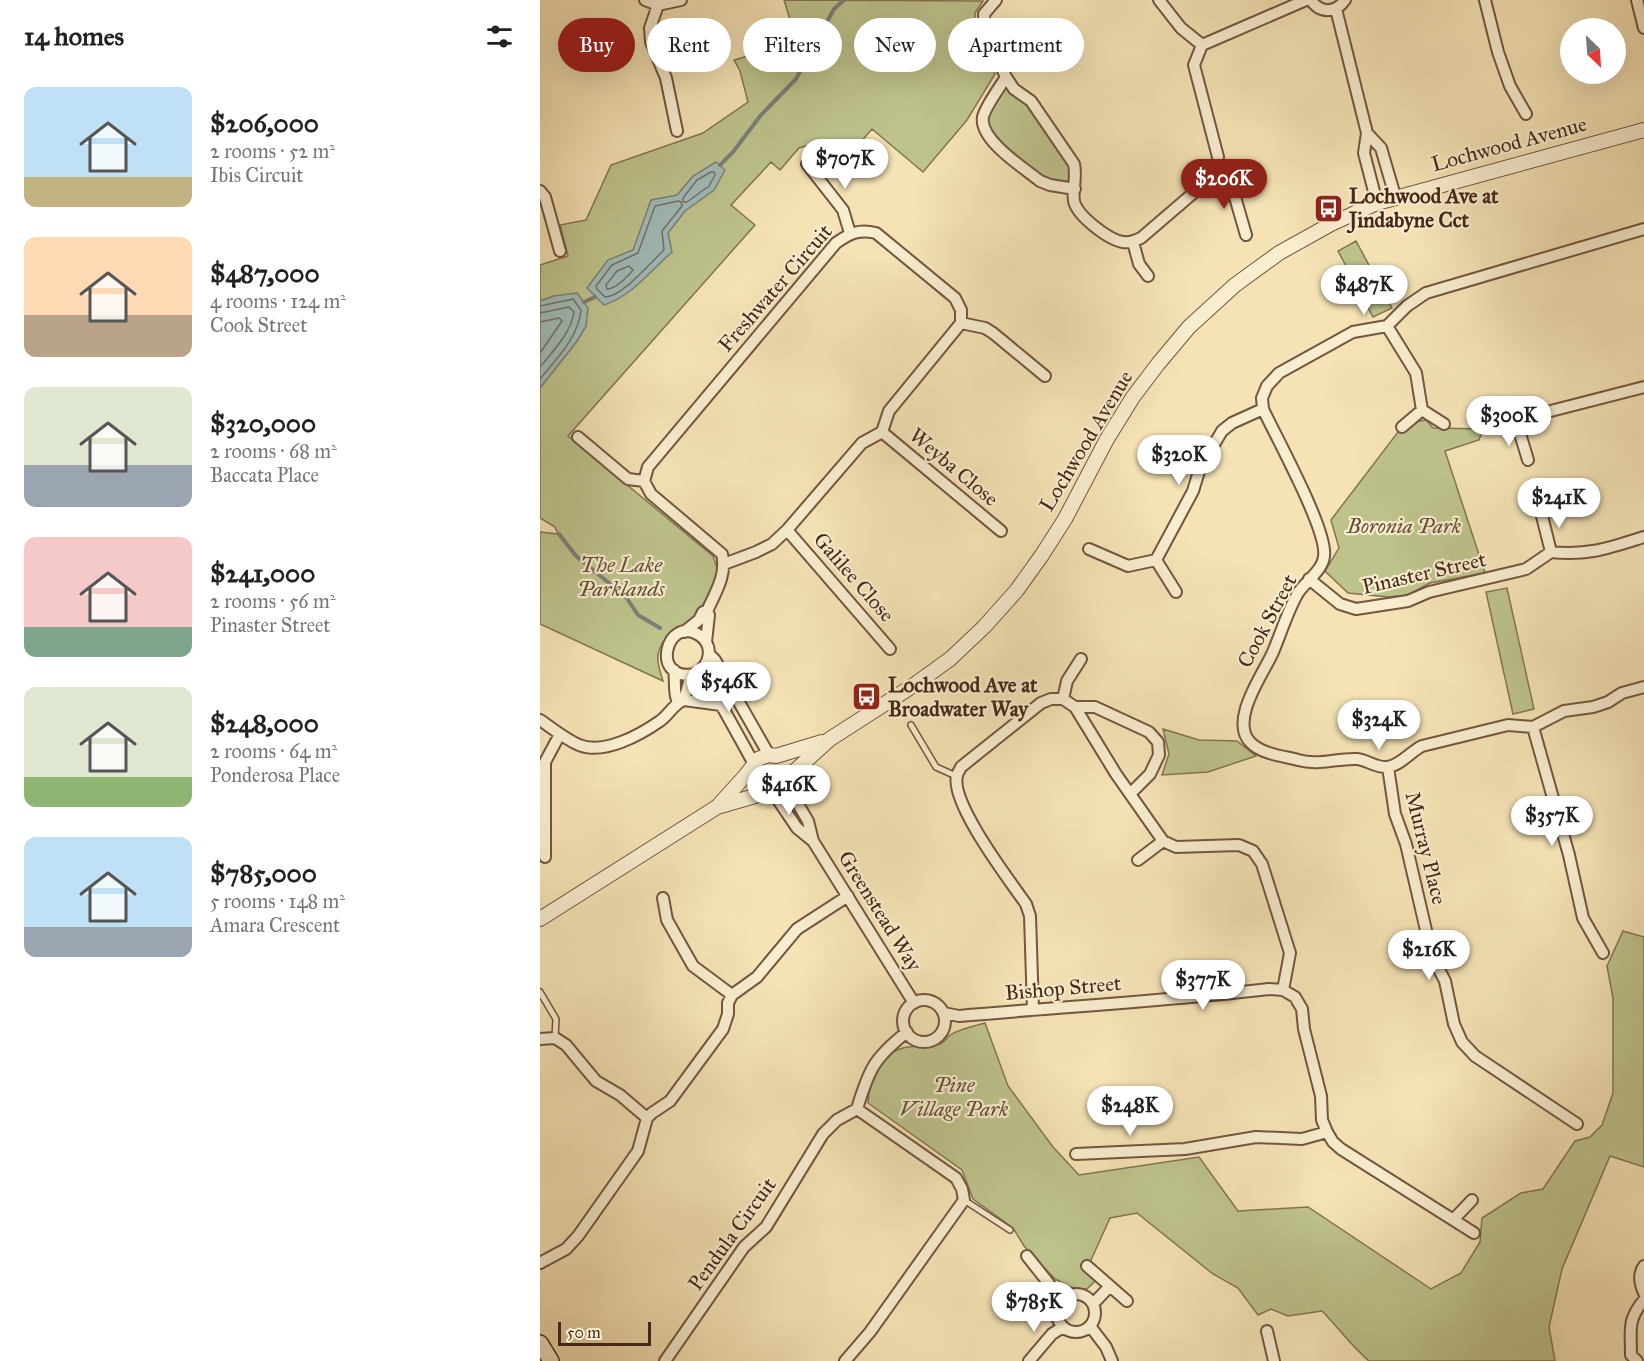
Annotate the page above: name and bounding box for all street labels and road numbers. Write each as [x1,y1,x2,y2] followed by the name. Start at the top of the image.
[1428,111,1590,177] street label: Lochwood Avenue
[712,218,838,357] street label: Freshwater Circuit
[1034,366,1138,516] street label: Lochwood Avenue
[904,422,1004,512] street label: Weyba Close
[808,527,900,627] street label: Galilee Close
[1359,546,1489,600] street label: Pinaster Street
[1232,569,1303,672] street label: Cook Street
[1399,789,1453,907] street label: Murray Place
[833,846,928,977] street label: Greenstead Way
[1004,970,1123,1006] street label: Bishop Street
[682,1172,782,1296] street label: Pendula Circuit

